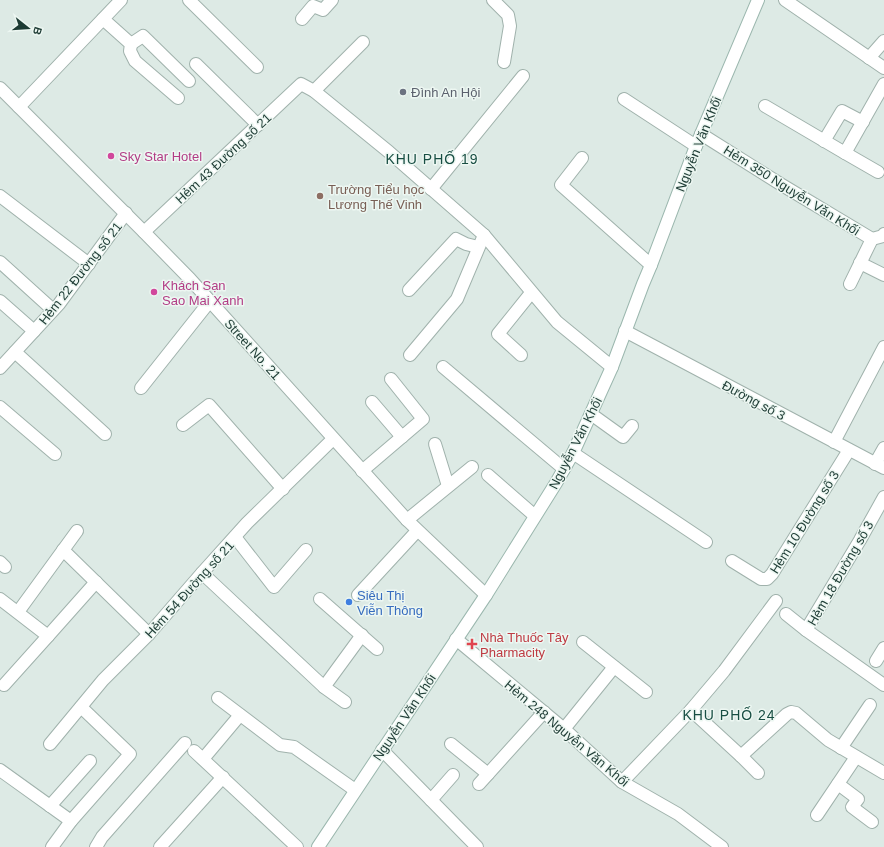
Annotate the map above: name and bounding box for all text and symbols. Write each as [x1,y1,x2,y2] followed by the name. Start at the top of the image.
[8,8,48,48] north arrow
[31,25,44,37] text: B
[411,85,480,100] place label: Đình An Hội
[398,87,408,97] marker: Đình An Hội
[673,94,724,194] street label: Nguyễn Văn Khối
[172,110,274,207] street label: Hẻm 43 Đường số 21
[721,142,863,239] street label: Hẻm 350 Nguyễn Văn Khối
[119,149,202,164] place label: Sky Star Hotel
[385,150,479,167] district label: KHU PHỐ 19
[106,151,116,161] marker: Sky Star Hotel
[328,182,425,212] place label: Trường Tiểu học Lương Thế Vinh
[315,191,325,201] marker: Trường Tiểu học Lương Thế Vinh
[36,219,125,327] street label: Hẻm 22 Đường số 21
[162,278,244,308] place label: Khách Sạn Sao Mai Xanh
[149,287,159,297] marker: Khách Sạn Sao Mai Xanh
[221,316,284,383] street label: Street No. 21
[720,378,788,423] street label: Đường số 3
[546,395,605,492] street label: Nguyễn Văn Khối
[767,468,842,576] street label: Hẻm 10 Đường số 3
[804,518,877,628] street label: Hẻm 18 Đường số 3
[142,538,237,641] street label: Hẻm 54 Đường số 21
[357,588,423,618] place label: Siêu Thị Viễn Thông
[344,597,354,607] marker: Siêu Thị Viễn Thông
[480,630,569,660] place label: Nhà Thuốc Tây Pharmacity
[467,639,477,649] marker: Nhà Thuốc Tây Pharmacity
[370,671,439,763] street label: Nguyễn Văn Khối
[502,677,632,790] street label: Hẻm 248 Nguyễn Văn Khối
[682,706,776,723] district label: KHU PHỐ 24

